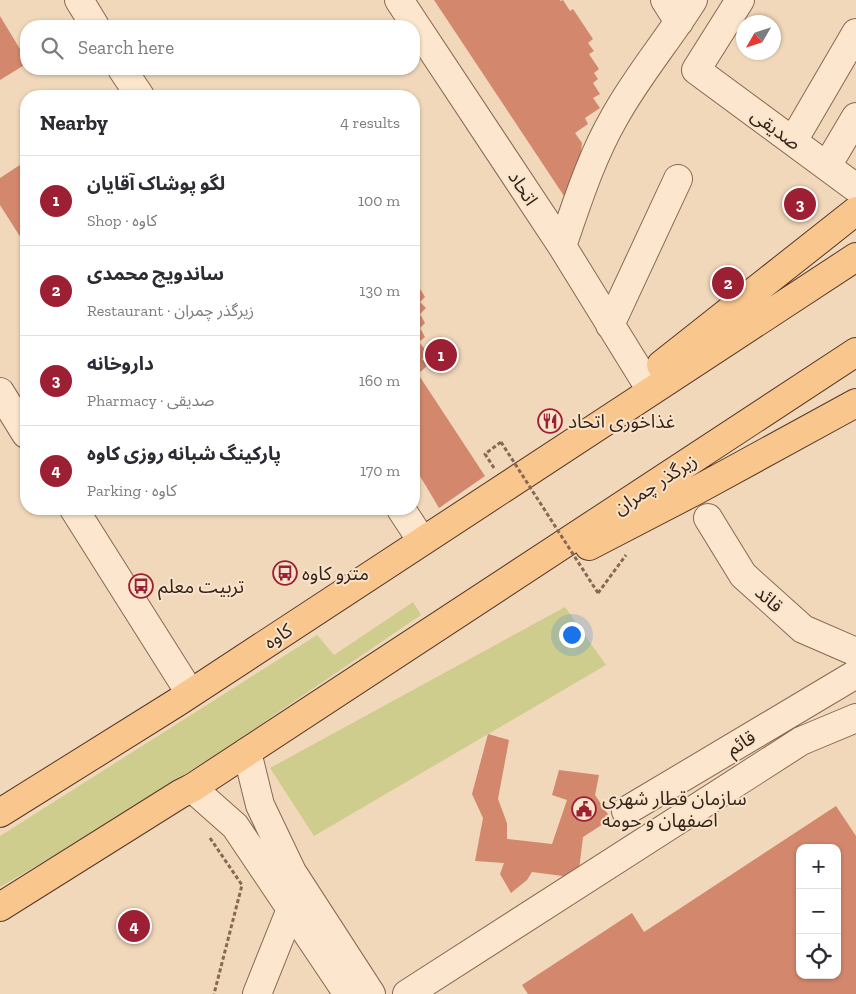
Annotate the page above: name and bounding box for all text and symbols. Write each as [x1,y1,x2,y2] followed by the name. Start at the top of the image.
[736,15,781,60] north arrow
[20,20,420,75] search box
[38,34,66,62] icon: search
[78,36,174,59] text: Search here
[746,103,806,155] street label: صدیقی
[40,110,108,135] text: Nearby
[340,113,400,132] text: 4 results
[503,166,543,210] street label: اتحاد
[87,172,225,195] text: لگو پوشاک آقایان
[784,185,816,223] pin: 3
[53,191,59,210] text: 1
[358,191,400,210] text: 100 m
[87,211,157,230] text: Shop · کاوه
[87,262,224,285] text: ساندویچ محمدی
[712,264,744,302] pin: 2
[52,281,60,300] text: 2
[359,281,400,300] text: 130 m
[87,301,254,320] text: Restaurant · زیرگذر چمران
[425,336,457,374] pin: 1
[87,352,154,375] text: داروخانه
[52,371,60,390] text: 3
[359,371,400,390] text: 160 m
[87,391,215,410] text: Pharmacy · صدیقی
[537,408,563,434] restaurant icon: غذاخوری اتحاد
[568,410,675,433] place label: غذاخوری اتحاد
[87,442,281,465] text: پارکینگ شبانه روزی کاوه
[609,449,702,520] street label: زیرگذر چمران
[51,461,61,480] text: 4
[360,461,400,480] text: 170 m
[87,481,177,500] text: Parking · کاوه
[272,560,298,586] bus stop icon: مترو کاوه
[302,562,369,585] place label: مترو کاوه
[128,573,154,599] bus stop icon: تربیت معلم
[158,575,244,601] place label: تربیت معلم
[750,581,788,617] street label: قائد
[259,618,298,654] street label: کاوه
[559,622,585,648] your location
[722,725,761,763] street label: قائم
[602,787,747,832] place label: سازمان قطار شهری اصفهان و حومه
[571,796,597,822] public building icon: سازمان قطار شهری اصفهان و حومه
[796,844,841,979] map controls
[796,844,841,889] button: +
[796,889,841,934] button: −
[118,907,150,945] pin: 4
[796,934,841,979] button: locate

